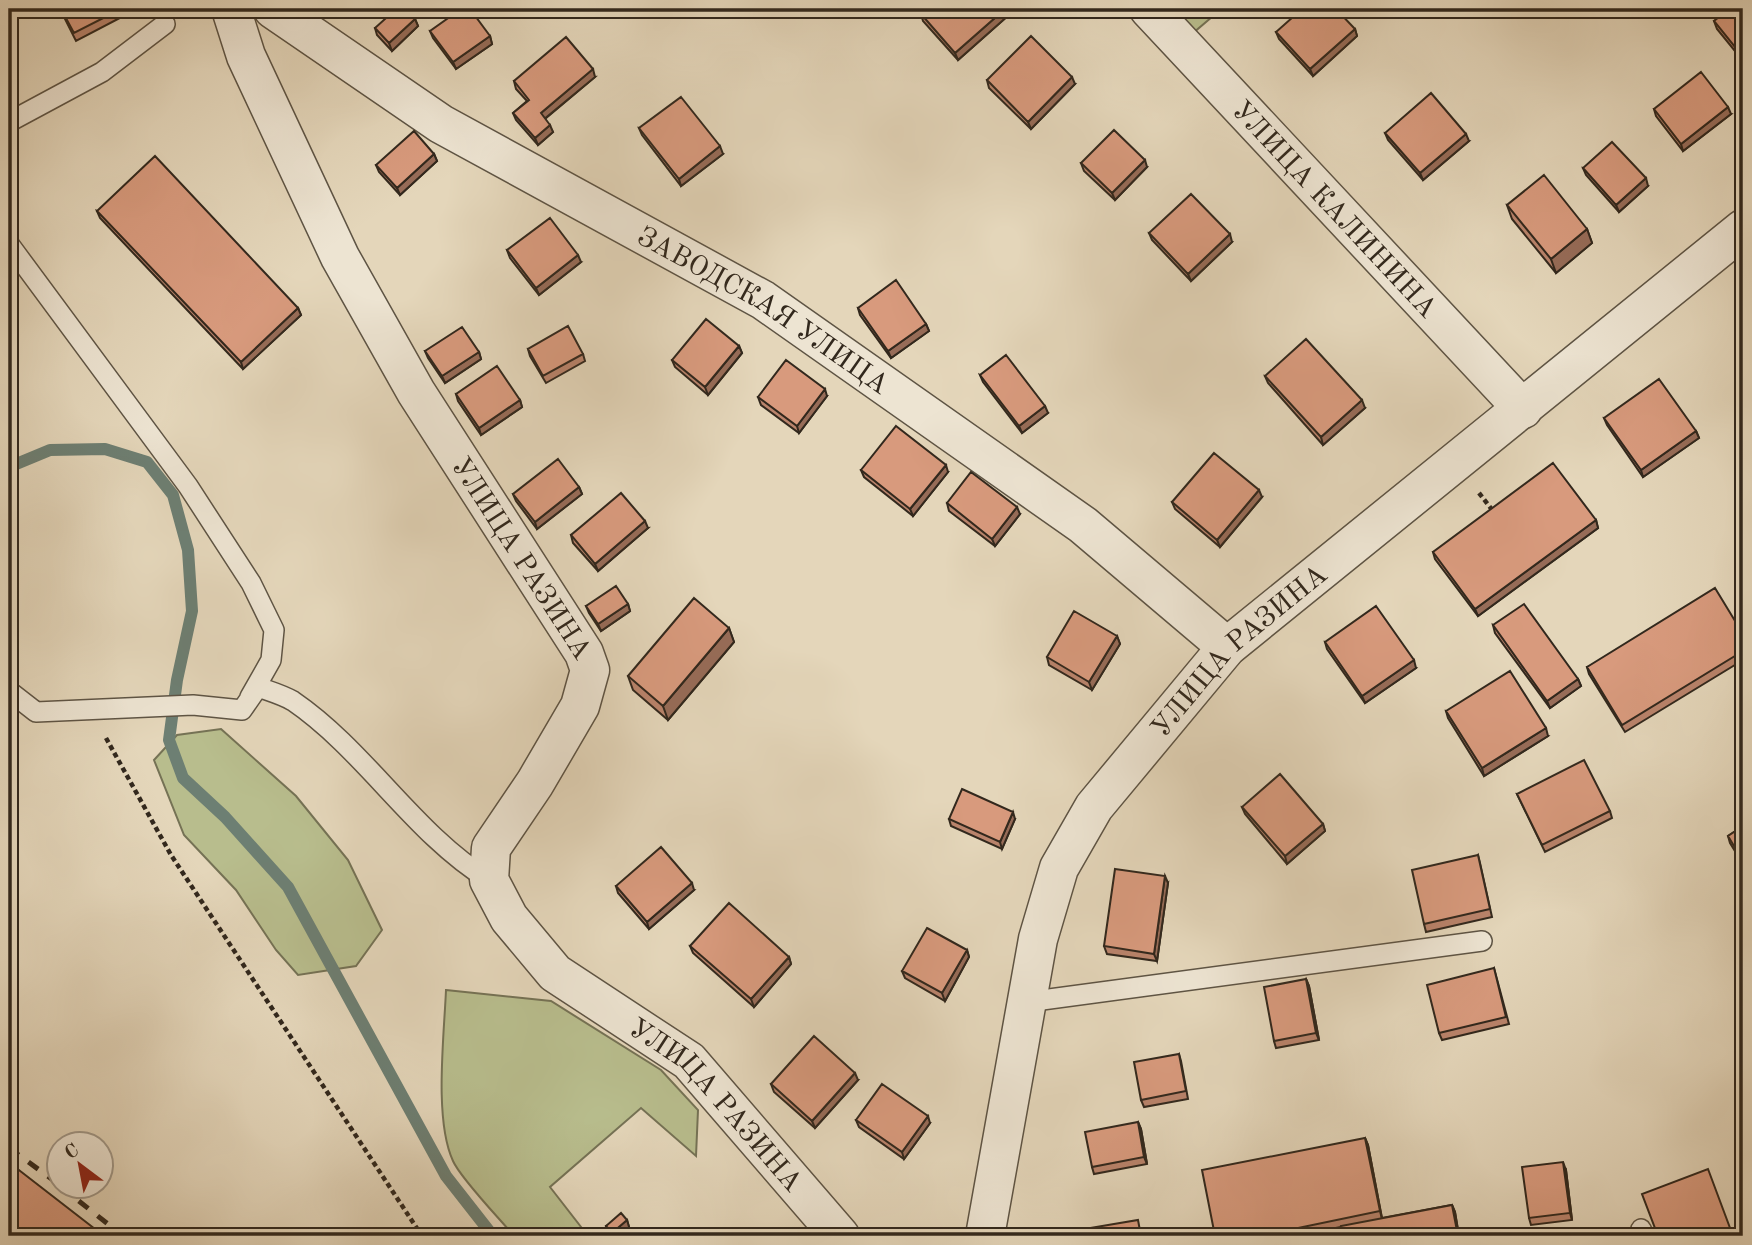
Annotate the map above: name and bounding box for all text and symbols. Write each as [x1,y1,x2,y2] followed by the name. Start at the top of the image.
[1226,97,1441,324] street label: УЛИЦА КАЛИНИНА
[632,223,893,401] street label: ЗАВОДСКАЯ УЛИЦА
[445,453,595,665] street label: УЛИЦА РАЗИНА
[1147,561,1333,743] street label: УЛИЦА РАЗИНА
[623,1015,806,1198] street label: УЛИЦА РАЗИНА
[46,1130,116,1200] north arrow
[62,1141,83,1164] text: С

